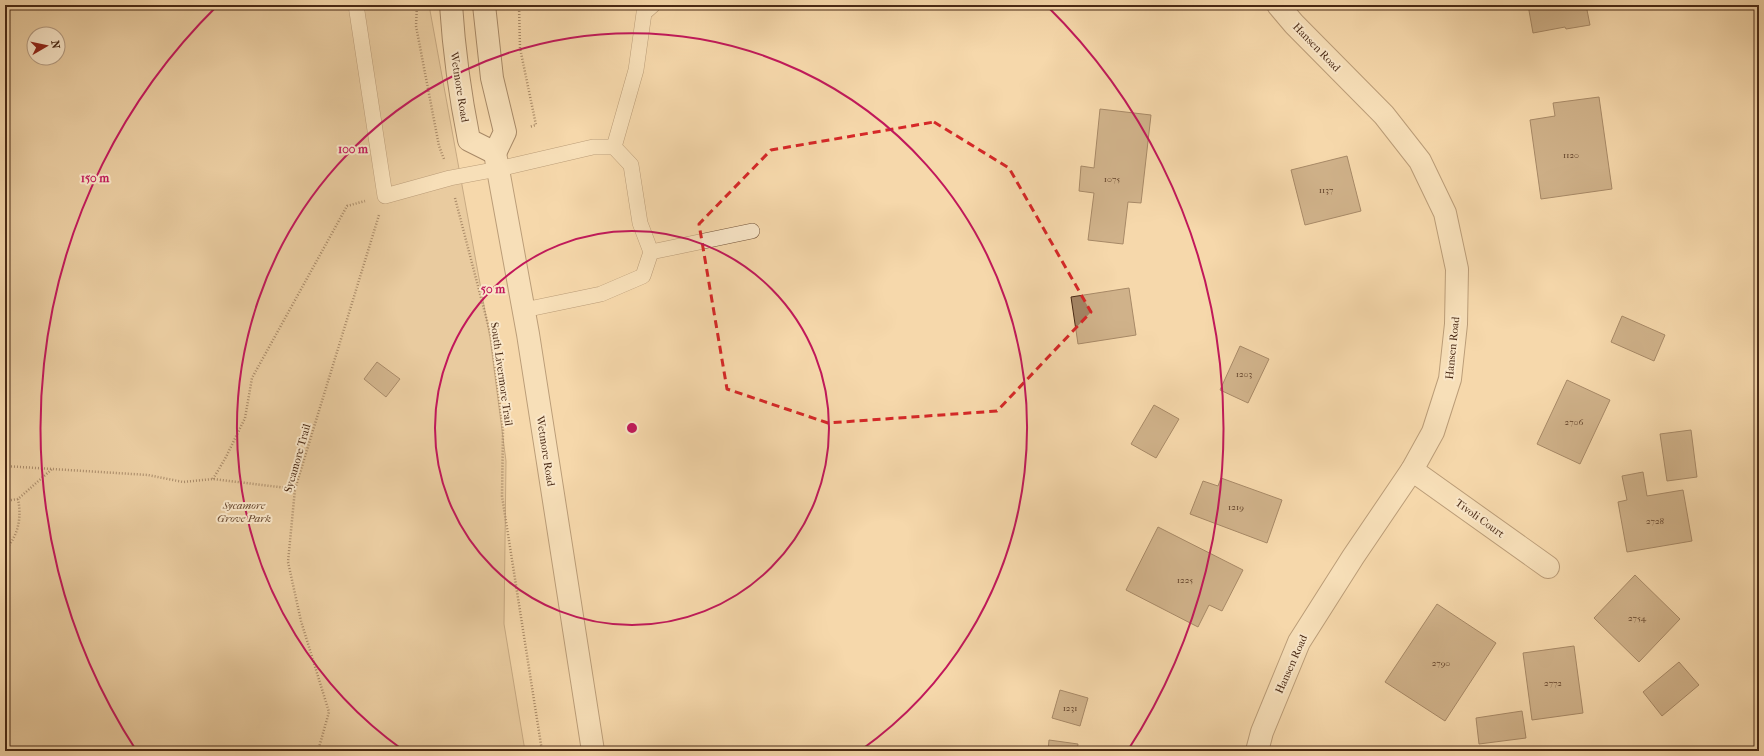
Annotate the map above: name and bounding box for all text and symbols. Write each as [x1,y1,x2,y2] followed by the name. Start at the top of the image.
[1290,20,1344,75] street label: Hansen Road
[26,26,66,66] north arrow
[48,39,63,50] text: N
[447,50,472,124] street label: Wetmore Road
[338,142,369,156] text: 100 m
[1563,150,1579,160] house number: 1120
[81,171,110,185] text: 150 m
[1104,174,1120,184] house number: 1075
[1319,185,1334,195] house number: 1137
[481,282,506,296] text: 50 m
[1443,315,1462,380] street label: Hansen Road
[488,321,515,427] street label: South Livermore Trail
[1236,369,1253,379] house number: 1203
[533,414,558,488] street label: Wetmore Road
[1565,417,1584,427] house number: 2706
[625,421,639,435] centre of rings
[281,422,313,494] street label: Sycamore Trail
[1453,496,1507,541] street label: Tivoli Court
[217,499,271,525] park label: Sycamore Grove Park
[1228,502,1244,512] house number: 1219
[1646,516,1665,526] house number: 2728
[1177,575,1193,585] house number: 1225
[1628,613,1647,623] house number: 2754
[1273,632,1311,696] street label: Hansen Road
[1432,658,1450,668] house number: 2790
[1544,678,1562,688] house number: 2772
[1063,703,1077,713] house number: 1231

